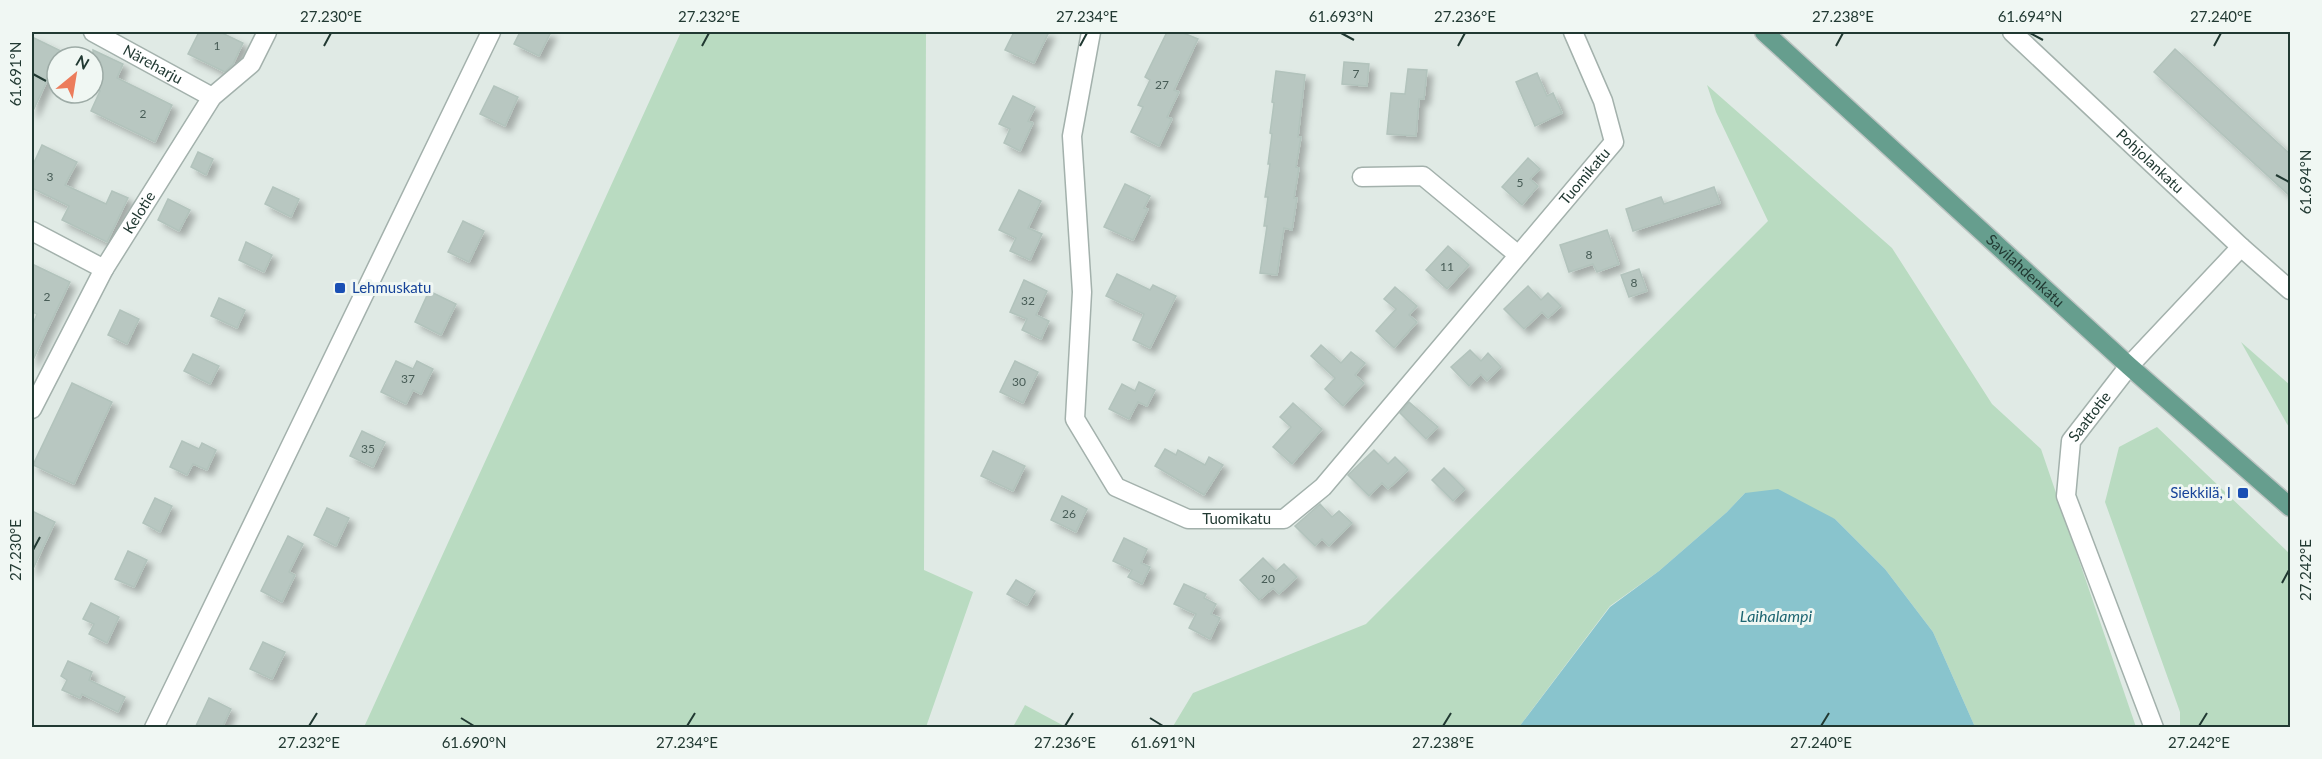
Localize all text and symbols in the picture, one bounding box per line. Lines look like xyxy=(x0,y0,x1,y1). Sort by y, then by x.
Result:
text: 27.230°E xyxy=(300,7,362,25)
text: 27.232°E xyxy=(678,7,740,25)
text: 27.234°E xyxy=(1056,7,1118,25)
text: 61.693°N xyxy=(1309,7,1373,25)
text: 27.236°E xyxy=(1434,7,1496,25)
text: 27.238°E xyxy=(1812,7,1874,25)
text: 61.694°N xyxy=(1998,7,2062,25)
text: 27.240°E xyxy=(2190,7,2252,25)
house number: 1 xyxy=(214,38,221,53)
street label: Näreharju xyxy=(120,40,186,87)
text: 61.691°N xyxy=(6,42,24,106)
north arrow xyxy=(45,45,105,105)
text: N xyxy=(73,50,93,73)
house number: 7 xyxy=(1353,66,1360,81)
house number: 27 xyxy=(1155,77,1169,92)
house number: 2 xyxy=(140,106,147,121)
street label: Pohjolankatu xyxy=(2113,125,2188,197)
street label: Tuomikatu xyxy=(1555,144,1613,208)
text: 61.694°N xyxy=(2296,150,2314,214)
house number: 3 xyxy=(47,169,54,184)
house number: 5 xyxy=(1517,175,1524,190)
street label: Kelotie xyxy=(119,188,159,237)
street label: Savilahdenkatu xyxy=(1983,230,2069,310)
house number: 8 xyxy=(1586,247,1593,262)
house number: 11 xyxy=(1440,259,1454,274)
house number: 8 xyxy=(1631,275,1638,290)
place label: Lehmuskatu xyxy=(352,278,431,296)
marker: Lehmuskatu xyxy=(333,281,347,295)
house number: 2 xyxy=(44,289,51,304)
house number: 32 xyxy=(1021,293,1035,308)
house number: 37 xyxy=(401,371,415,386)
house number: 30 xyxy=(1012,374,1026,389)
street label: Saattotie xyxy=(2064,387,2114,445)
house number: 35 xyxy=(361,441,375,456)
place label: Siekkilä, I xyxy=(2170,483,2231,501)
marker: Siekkilä, I xyxy=(2236,486,2250,500)
house number: 26 xyxy=(1062,506,1076,521)
street label: Tuomikatu xyxy=(1202,509,1271,527)
text: 27.230°E xyxy=(6,519,24,581)
text: 27.242°E xyxy=(2296,539,2314,601)
house number: 20 xyxy=(1261,571,1275,586)
water label: Laihalampi xyxy=(1740,606,1812,625)
text: 27.232°E xyxy=(278,733,340,751)
text: 61.690°N xyxy=(442,733,506,751)
text: 27.234°E xyxy=(656,733,718,751)
text: 27.236°E xyxy=(1034,733,1096,751)
text: 61.691°N xyxy=(1131,733,1195,751)
text: 27.238°E xyxy=(1412,733,1474,751)
text: 27.240°E xyxy=(1790,733,1852,751)
text: 27.242°E xyxy=(2168,733,2230,751)

